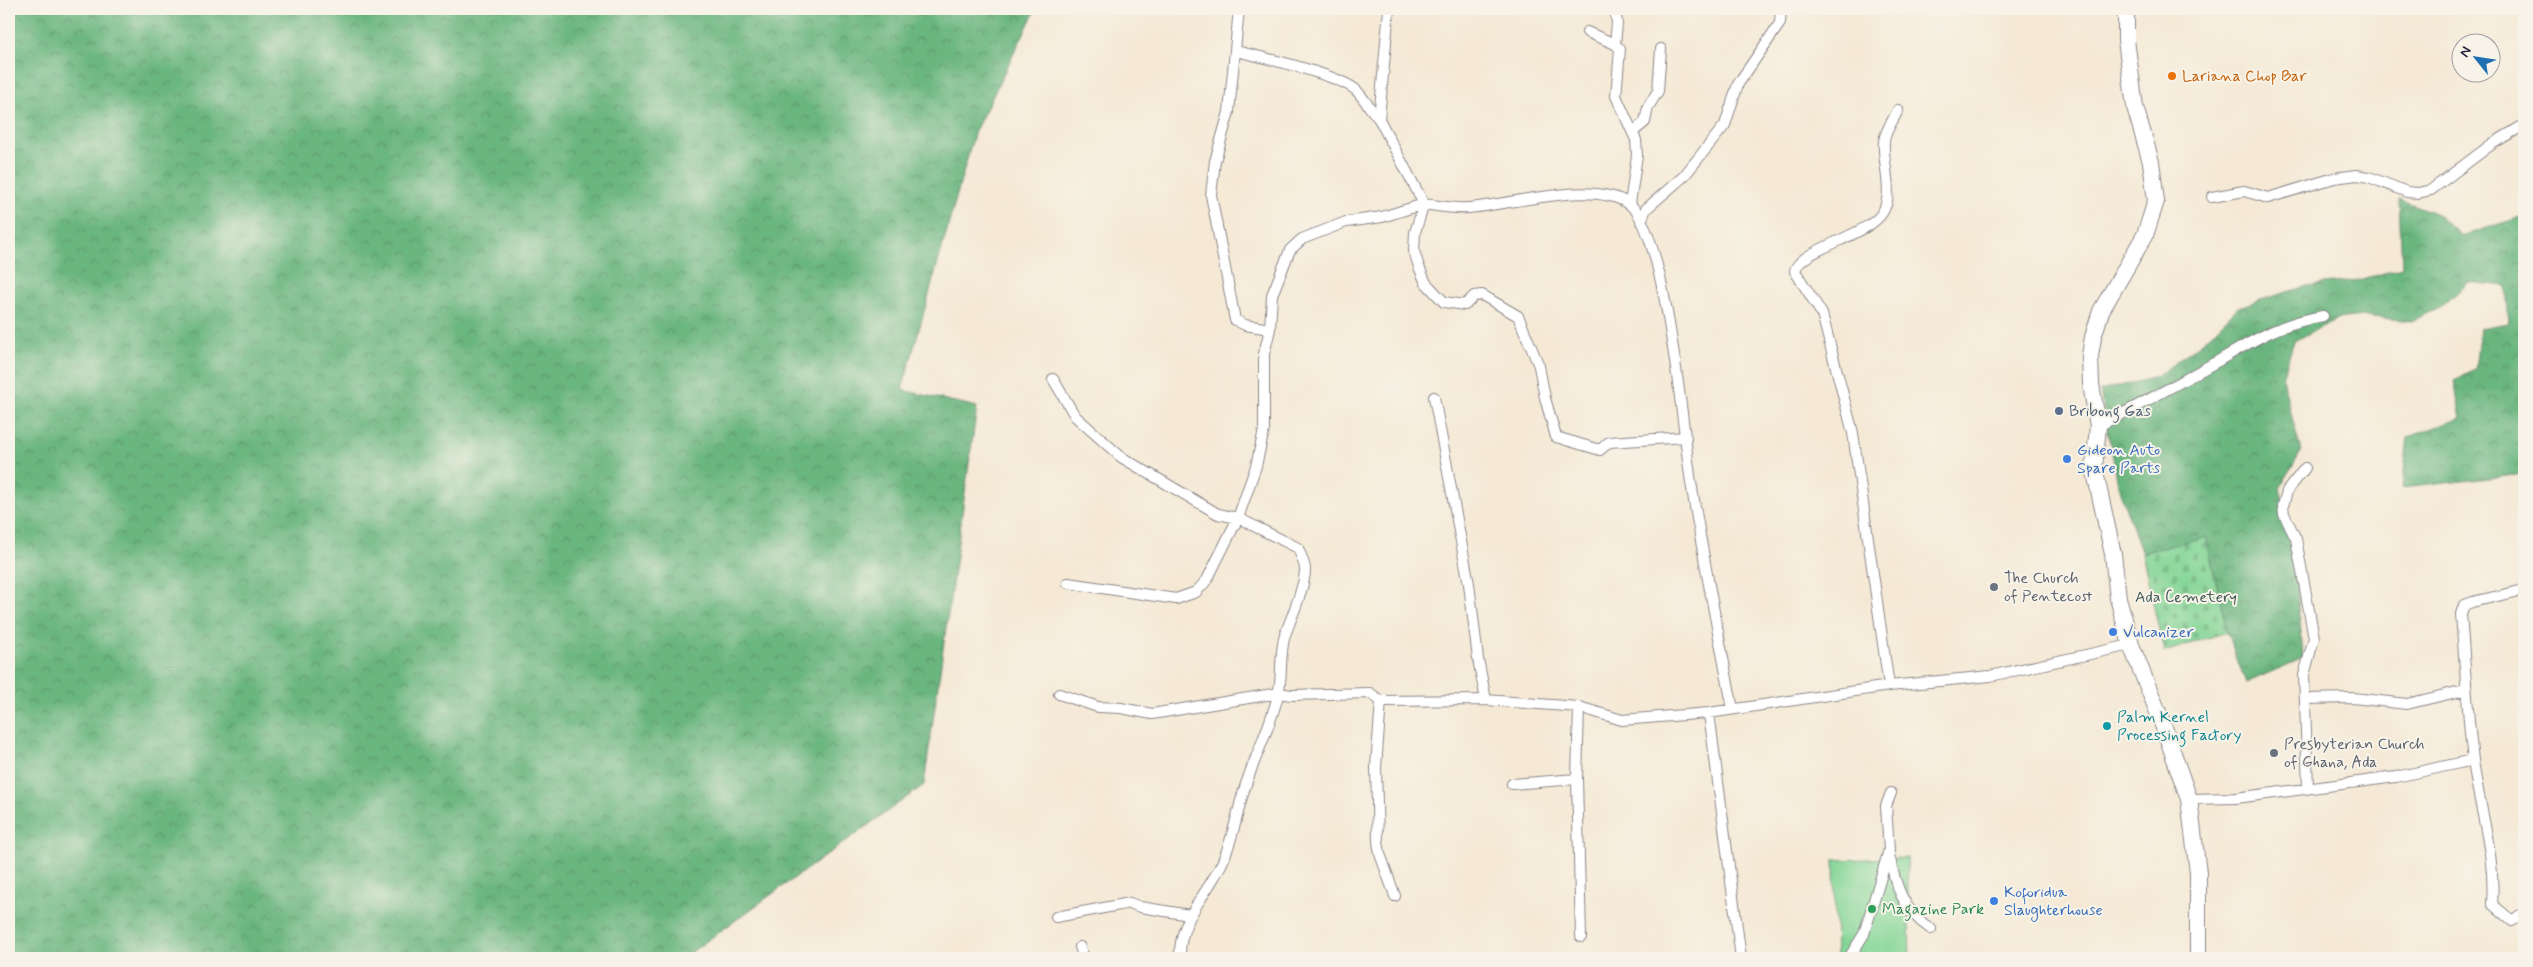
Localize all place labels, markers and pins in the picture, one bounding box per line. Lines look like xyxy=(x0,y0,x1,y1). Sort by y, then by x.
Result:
place label: Lariana Chop Bar xyxy=(2182,66,2307,87)
marker: Lariana Chop Bar xyxy=(2166,70,2178,82)
place label: Bribong Gas xyxy=(2069,401,2151,423)
marker: Bribong Gas xyxy=(2053,405,2065,417)
place label: Gideon Auto Spare Parts xyxy=(2077,440,2160,479)
marker: Gideon Auto Spare Parts xyxy=(2061,453,2073,465)
place label: The Church of Pentecost xyxy=(2004,568,2092,607)
marker: The Church of Pentecost xyxy=(1988,581,2000,593)
place label: Vulcanizer xyxy=(2123,622,2194,643)
marker: Vulcanizer xyxy=(2107,626,2119,638)
place label: Palm Kernel Processing Factory xyxy=(2117,707,2242,747)
marker: Palm Kernel Processing Factory xyxy=(2101,720,2113,732)
place label: Presbyterian Church of Ghana, Ada xyxy=(2284,734,2425,773)
marker: Presbyterian Church of Ghana, Ada xyxy=(2268,747,2280,759)
place label: Koforidua Slaughterhouse xyxy=(2004,882,2103,922)
marker: Koforidua Slaughterhouse xyxy=(1988,895,2000,907)
place label: Magazine Park xyxy=(1882,899,1984,921)
marker: Magazine Park xyxy=(1866,903,1878,915)

